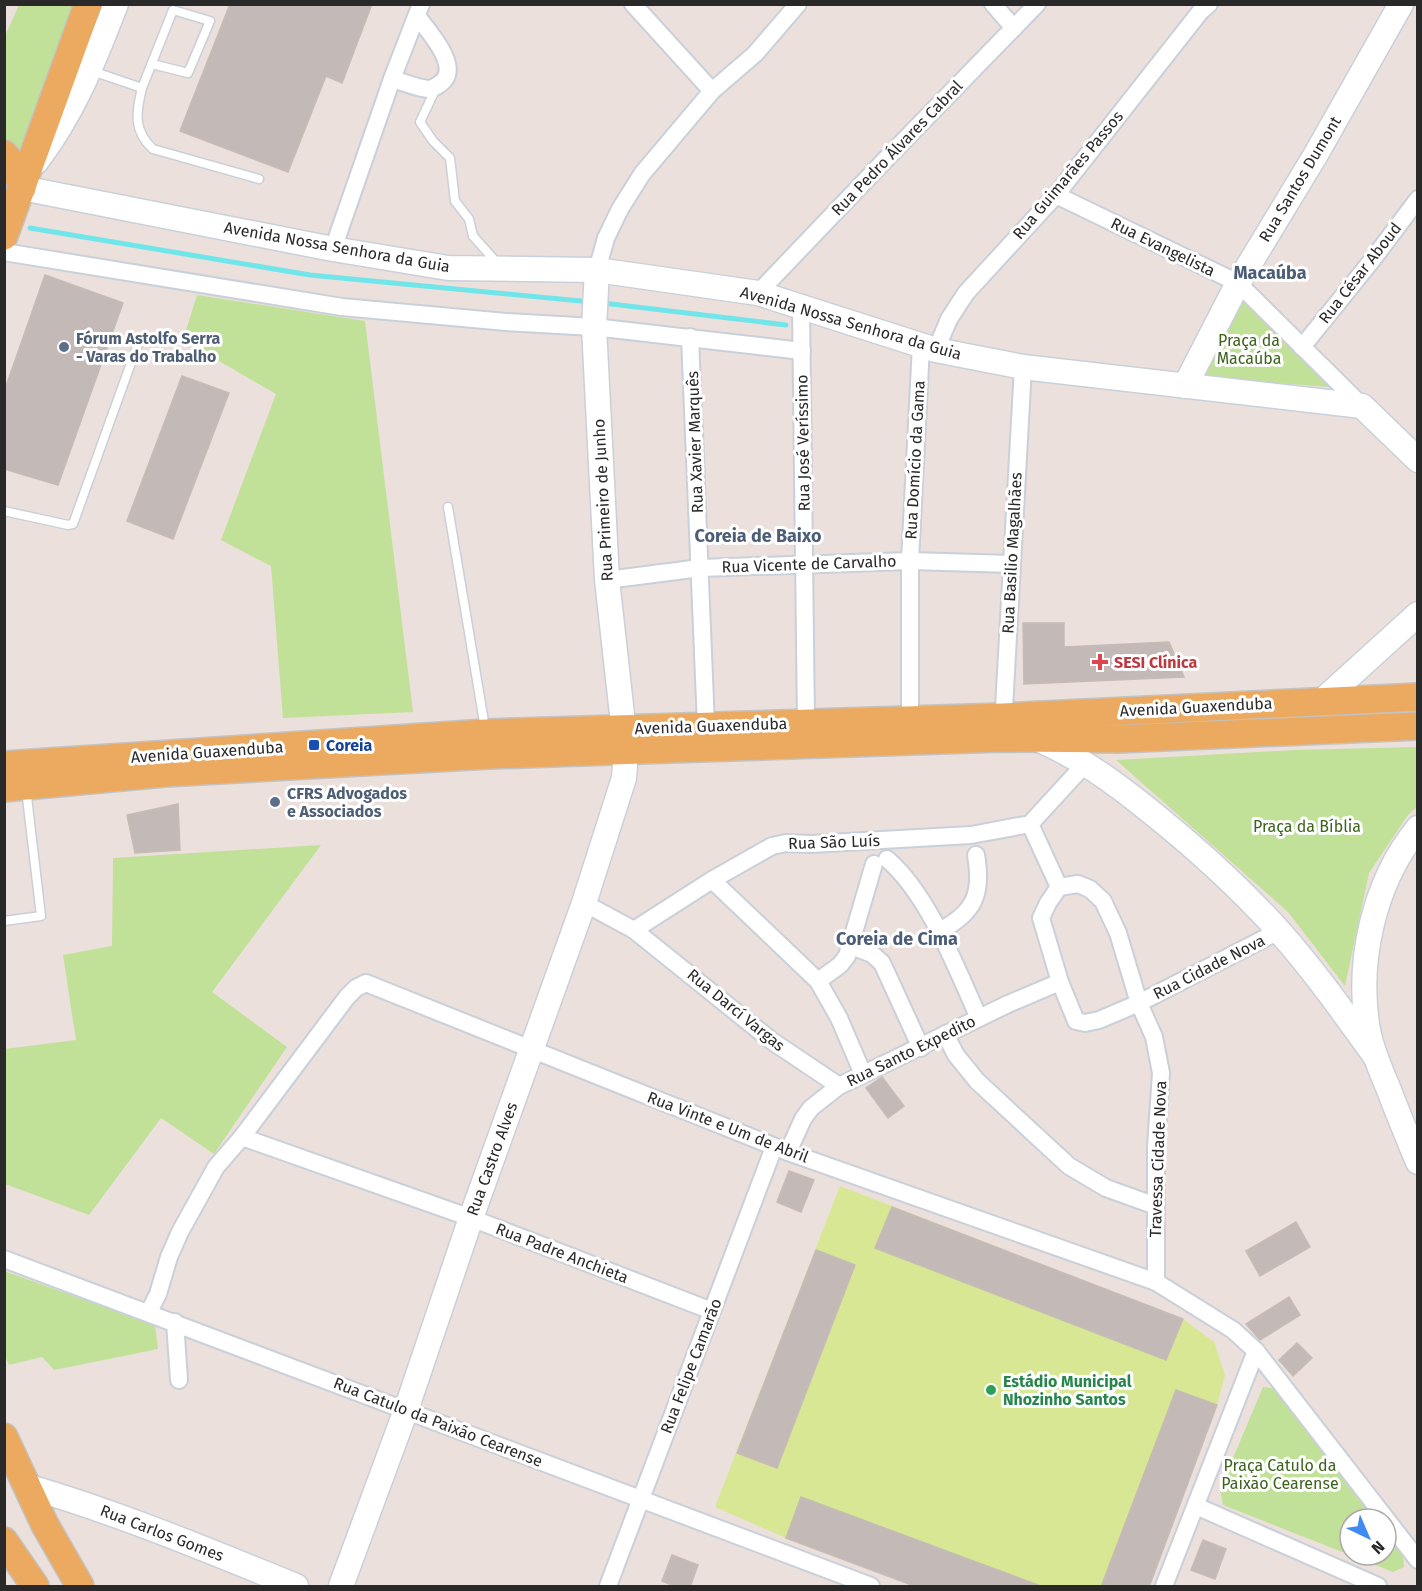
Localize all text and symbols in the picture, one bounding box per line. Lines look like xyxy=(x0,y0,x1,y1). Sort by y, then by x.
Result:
street label: Rua Pedro Álvares Cabral xyxy=(827,76,967,219)
street label: Rua Guimarães Passos xyxy=(1009,107,1127,243)
street label: Rua Santos Dumont xyxy=(1255,113,1345,245)
street label: Rua Evangelista xyxy=(1108,214,1218,280)
street label: Avenida Nossa Senhora da Guia xyxy=(223,218,451,276)
street label: Rua César Aboud xyxy=(1315,219,1405,327)
district label: Macaúba xyxy=(1233,262,1307,284)
street label: Avenida Nossa Senhora da Guia xyxy=(738,282,964,364)
place label: Fórum Astolfo Serra - Varas do Trabalho xyxy=(76,329,221,366)
park label: Praça da Macaúba xyxy=(1217,331,1281,368)
marker: Fórum Astolfo Serra - Varas do Trabalho xyxy=(57,340,71,354)
street label: Rua Xavier Marquês xyxy=(683,371,707,513)
street label: Rua José Veríssimo xyxy=(792,374,814,512)
street label: Rua Domício da Gama xyxy=(901,380,929,540)
street label: Rua Primeiro de Junho xyxy=(589,418,617,582)
street label: Rua Basilio Magalhães xyxy=(998,472,1026,634)
district label: Coreia de Baixo xyxy=(695,525,821,547)
street label: Rua Vicente de Carvalho xyxy=(721,551,897,577)
marker: SESI Clínica xyxy=(1091,653,1109,671)
place label: SESI Clínica xyxy=(1114,653,1198,672)
street label: Avenida Guaxenduba xyxy=(1119,694,1273,720)
street label: Avenida Guaxenduba xyxy=(634,714,788,738)
place label: Coreia xyxy=(326,736,373,755)
street label: Avenida Guaxenduba xyxy=(130,737,284,767)
marker: Coreia xyxy=(307,738,321,752)
place label: CFRS Advogados e Associados xyxy=(287,784,407,821)
marker: CFRS Advogados e Associados xyxy=(268,795,282,809)
park label: Praça da Bíblia xyxy=(1253,817,1361,837)
street label: Rua São Luís xyxy=(788,831,880,853)
district label: Coreia de Cima xyxy=(836,928,958,950)
street label: Rua Cidade Nova xyxy=(1150,931,1268,1003)
street label: Rua Darcí Vargas xyxy=(683,965,789,1055)
street label: Rua Santo Expedito xyxy=(843,1011,979,1091)
street label: Travessa Cidade Nova xyxy=(1146,1080,1170,1238)
street label: Rua Vinte e Um de Abril xyxy=(645,1087,812,1167)
street label: Rua Castro Alves xyxy=(463,1100,521,1218)
street label: Rua Padre Anchieta xyxy=(493,1219,631,1287)
street label: Rua Felipe Camarão xyxy=(656,1296,726,1436)
place label: Estádio Municipal Nhozinho Santos xyxy=(1003,1372,1132,1409)
street label: Rua Catulo da Paixão Cearense xyxy=(331,1373,545,1471)
marker: Estádio Municipal Nhozinho Santos xyxy=(984,1383,998,1397)
park label: Praça Catulo da Paixão Cearense xyxy=(1221,1456,1339,1493)
street label: Rua Carlos Gomes xyxy=(98,1501,226,1565)
north arrow xyxy=(1338,1507,1398,1567)
text: N xyxy=(1368,1537,1388,1558)

